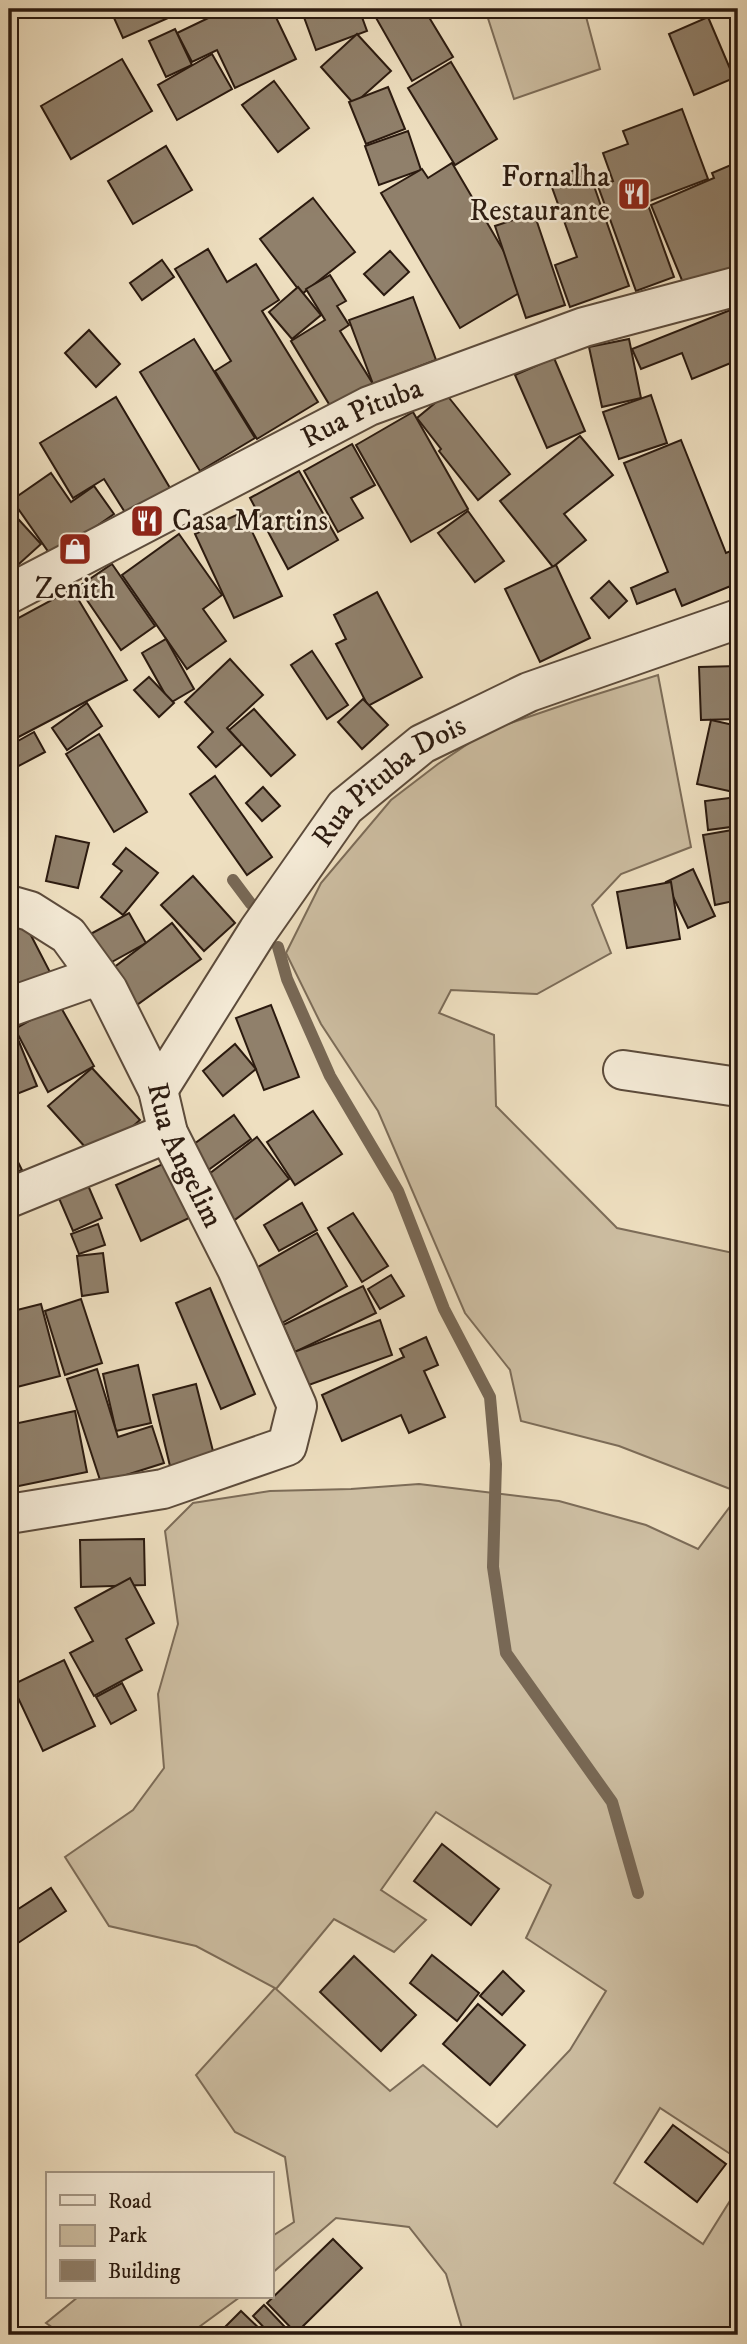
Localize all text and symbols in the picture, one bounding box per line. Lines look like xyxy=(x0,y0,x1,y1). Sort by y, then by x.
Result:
place label: Fornalha Restaurante xyxy=(469,159,610,230)
restaurant icon: Fornalha Restaurante xyxy=(615,175,653,213)
street label: Rua Pituba xyxy=(295,369,428,457)
restaurant icon: Casa Martins xyxy=(128,502,166,540)
place label: Casa Martins xyxy=(172,503,328,540)
shop icon: Zenith xyxy=(56,530,94,568)
place label: Zenith xyxy=(35,571,115,608)
street label: Rua Pituba Dois xyxy=(304,707,472,854)
street label: Rua Angelim xyxy=(138,1079,231,1234)
legend xyxy=(46,2172,273,2298)
text: Road xyxy=(108,2189,152,2215)
text: Park xyxy=(108,2223,148,2249)
text: Building xyxy=(108,2259,181,2285)

